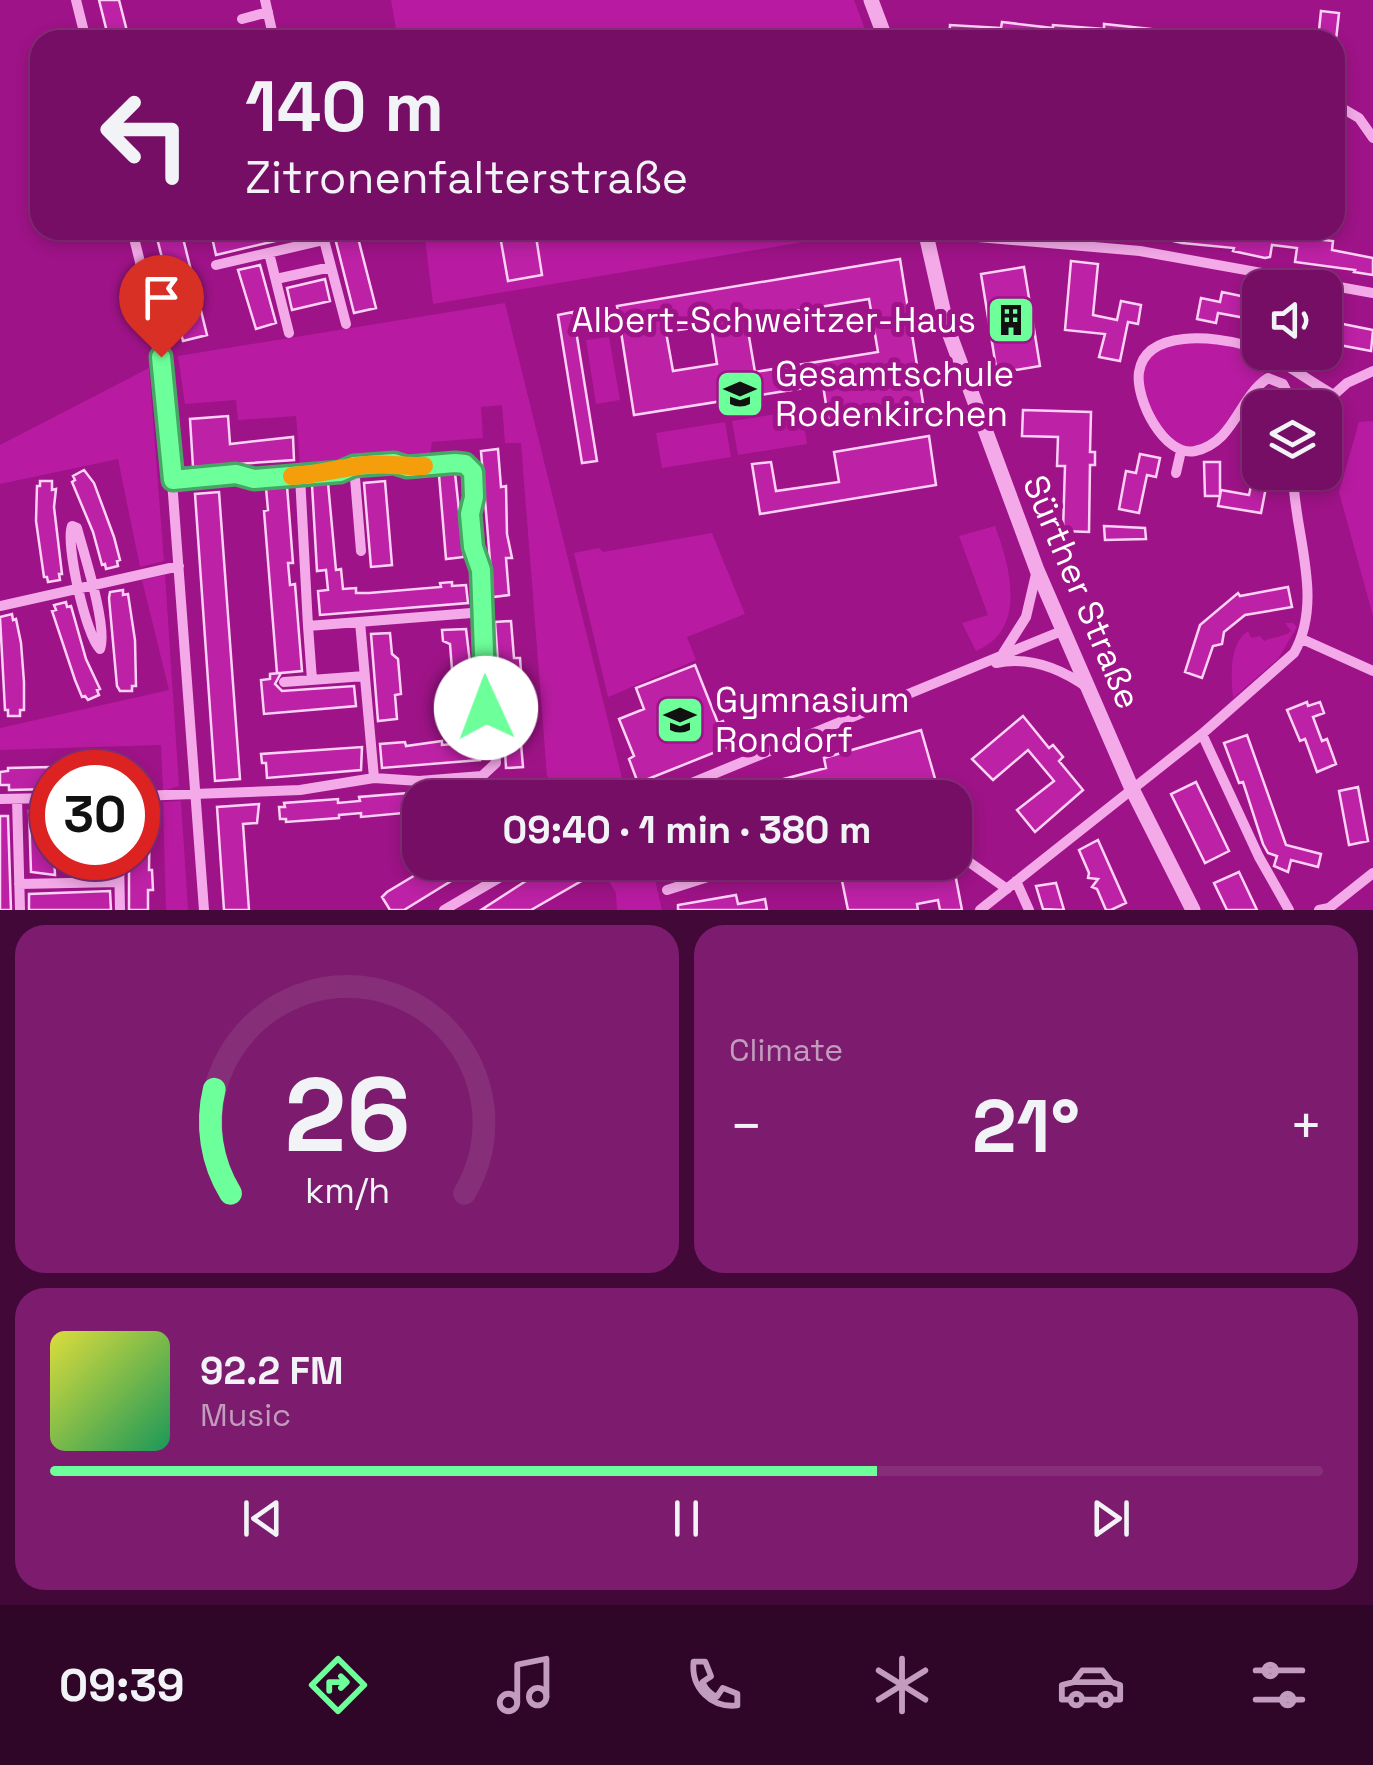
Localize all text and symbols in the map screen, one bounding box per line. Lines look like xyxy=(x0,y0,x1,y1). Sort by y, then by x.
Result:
text: 140 m xyxy=(245,62,444,151)
icon: left xyxy=(80,70,210,200)
text: Zitronenfalterstraße xyxy=(245,149,688,206)
pin xyxy=(119,255,204,358)
icon: arrive xyxy=(134,270,189,325)
map controls xyxy=(1242,270,1342,490)
button: sound xyxy=(1242,270,1342,370)
building icon: Albert-Schweitzer-Haus xyxy=(985,294,1037,346)
place label: Albert-Schweitzer-Haus xyxy=(572,298,976,342)
place label: Gesamtschule Rodenkirchen xyxy=(775,352,1014,436)
school or university icon: Gesamtschule Rodenkirchen xyxy=(714,368,766,420)
button: layers xyxy=(1242,390,1342,490)
street label: Sürther Straße xyxy=(1013,469,1151,715)
position arrow xyxy=(434,656,538,760)
place label: Gymnasium Rondorf xyxy=(715,678,910,762)
school or university icon: Gymnasium Rondorf xyxy=(654,694,706,746)
speed limit sign: 30 xyxy=(30,750,160,880)
text: 09:40 · 1 min · 380 m xyxy=(503,806,871,854)
text: Climate xyxy=(729,1030,843,1070)
text: 26 xyxy=(284,1049,410,1181)
text: 21° xyxy=(972,1078,1080,1174)
text: − xyxy=(729,1091,763,1161)
text: + xyxy=(1289,1091,1323,1161)
text: km/h xyxy=(304,1168,390,1213)
text: 92.2 FM xyxy=(200,1347,343,1395)
text: Music xyxy=(200,1395,291,1435)
icon: previous xyxy=(235,1491,290,1546)
icon: pause xyxy=(659,1491,714,1546)
icon: next xyxy=(1083,1491,1138,1546)
icon: directions xyxy=(303,1650,373,1720)
icon: music xyxy=(491,1650,561,1720)
icon: phone xyxy=(679,1650,749,1720)
icon: climate xyxy=(867,1650,937,1720)
icon: car xyxy=(1056,1650,1126,1720)
icon: filters xyxy=(1244,1650,1314,1720)
text: 09:39 xyxy=(59,1657,185,1714)

